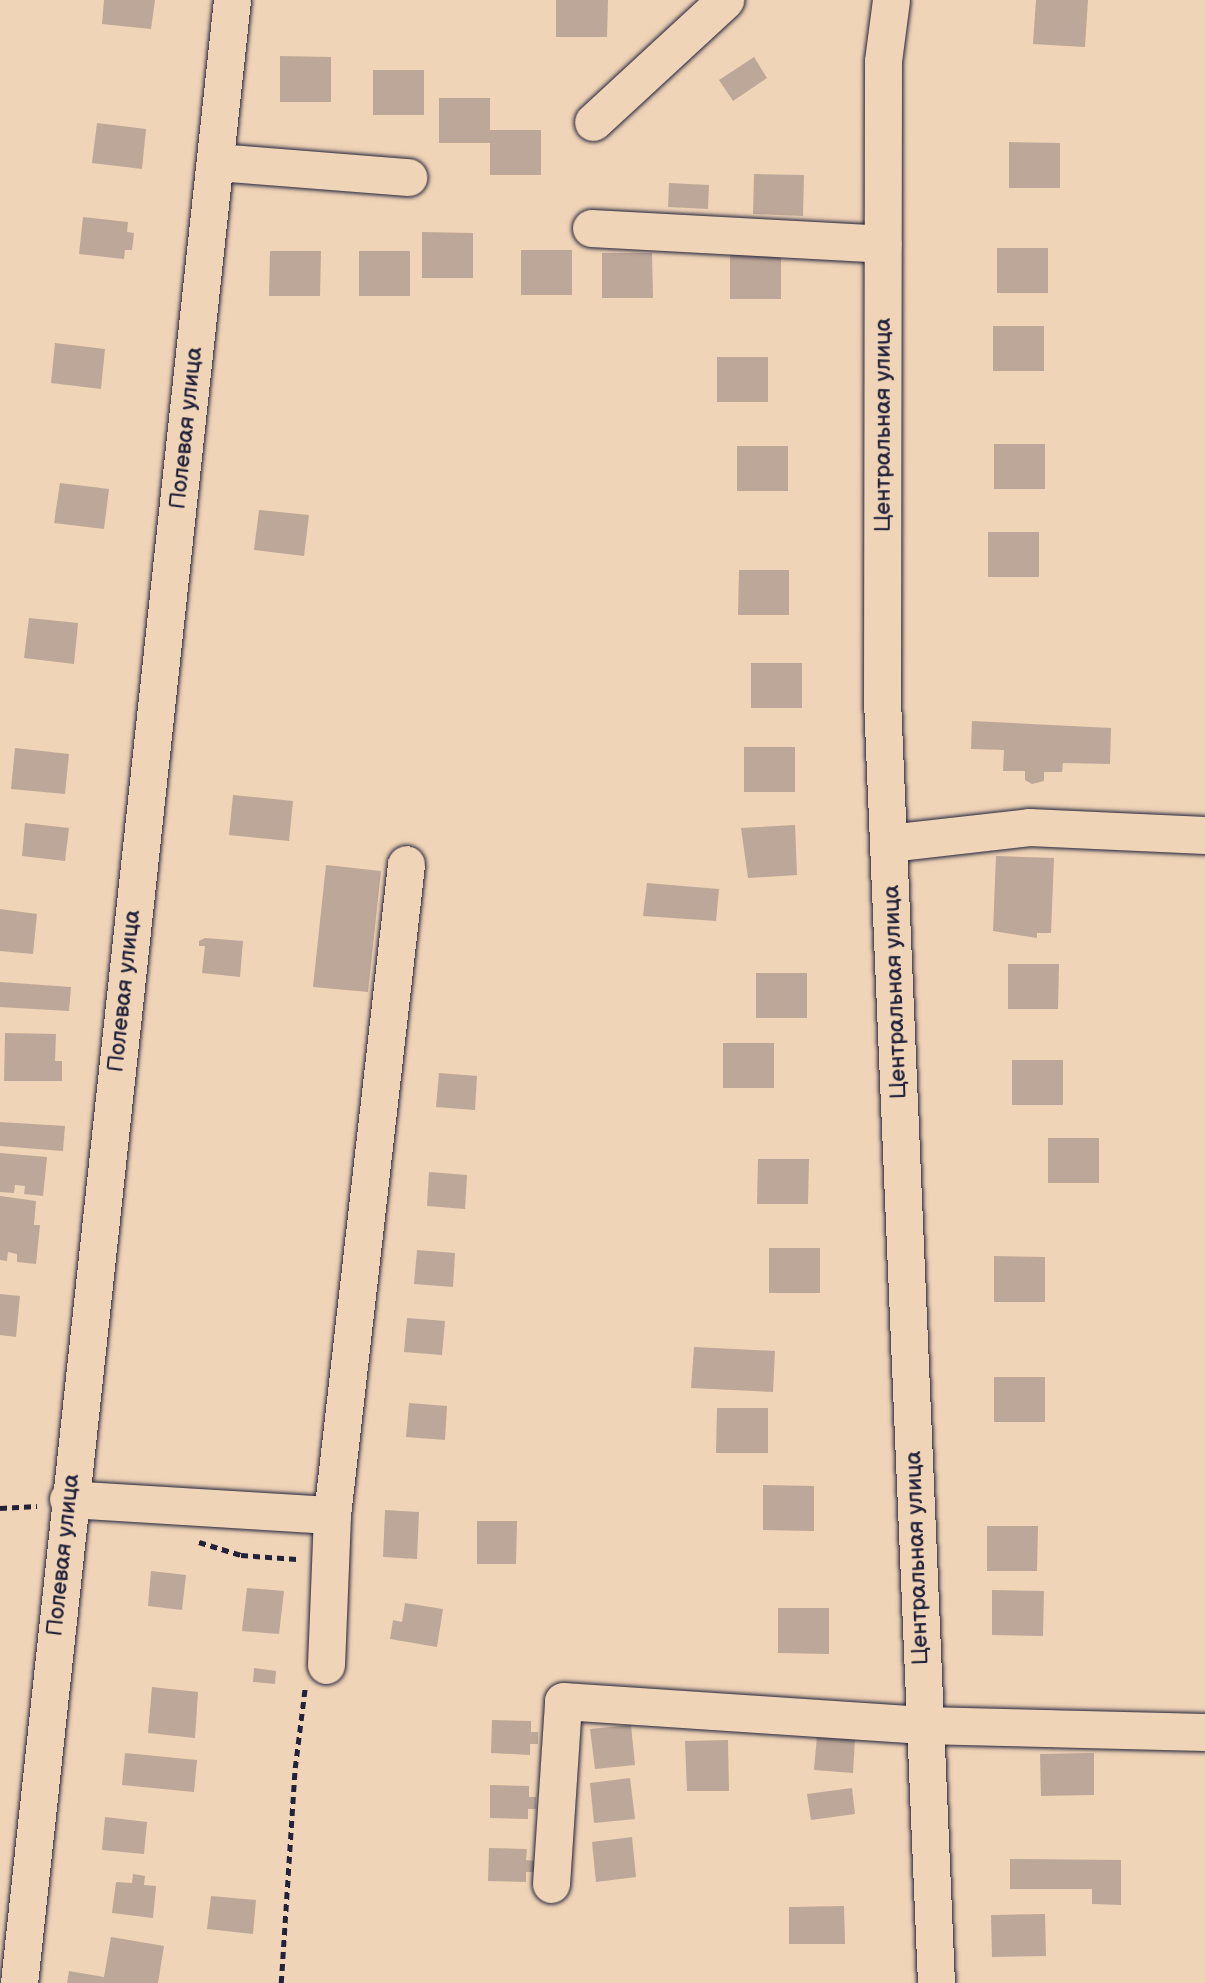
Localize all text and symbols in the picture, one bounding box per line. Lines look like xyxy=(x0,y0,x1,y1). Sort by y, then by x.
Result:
street label: Центральная улица xyxy=(869,318,897,532)
street label: Полевая улица xyxy=(164,345,208,511)
street label: Центральная улица xyxy=(877,884,913,1100)
street label: Полевая улица xyxy=(102,908,146,1074)
street label: Центральная улица xyxy=(899,1450,935,1666)
street label: Полевая улица xyxy=(41,1472,85,1638)

